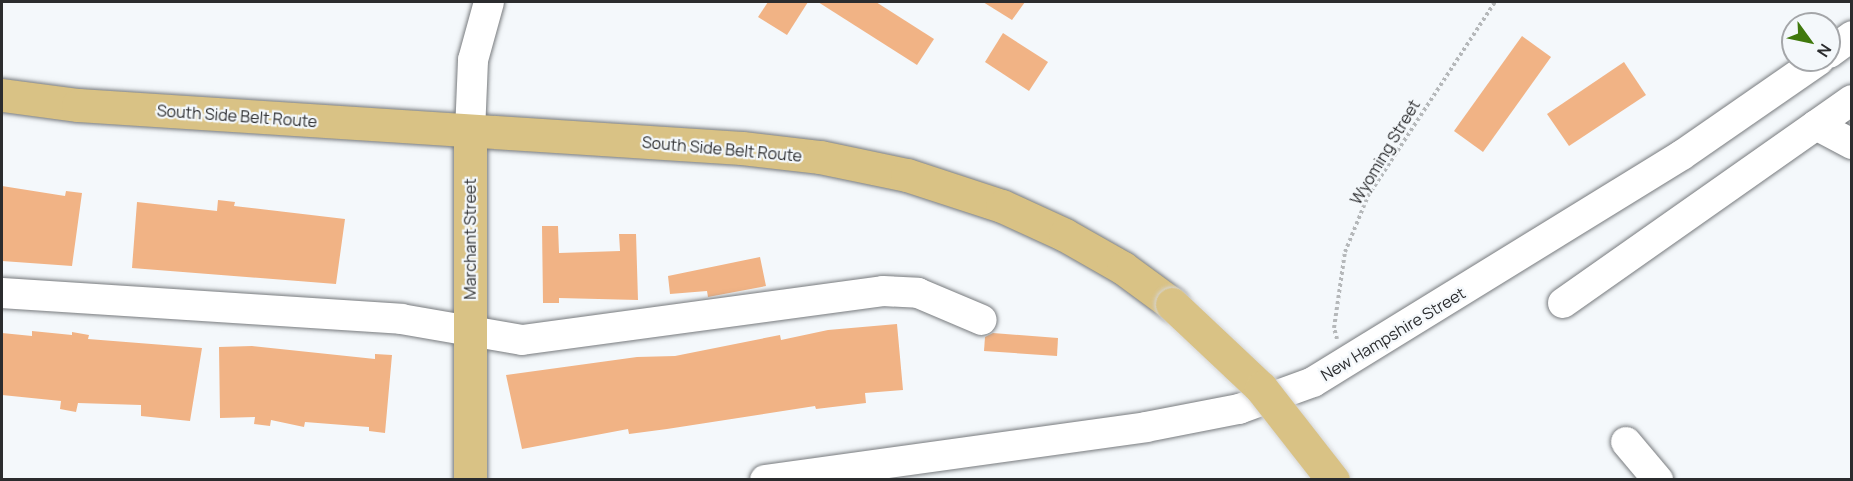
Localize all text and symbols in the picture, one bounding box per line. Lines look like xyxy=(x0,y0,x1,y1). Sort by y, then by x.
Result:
north arrow xyxy=(1781,12,1841,72)
text: N xyxy=(1812,40,1837,62)
street label: Wyoming Street xyxy=(1346,96,1424,208)
street label: South Side Belt Route xyxy=(156,101,318,131)
street label: South Side Belt Route xyxy=(641,132,803,166)
street label: Marchant Street xyxy=(460,178,480,300)
street label: New Hampshire Street xyxy=(1317,283,1469,385)

